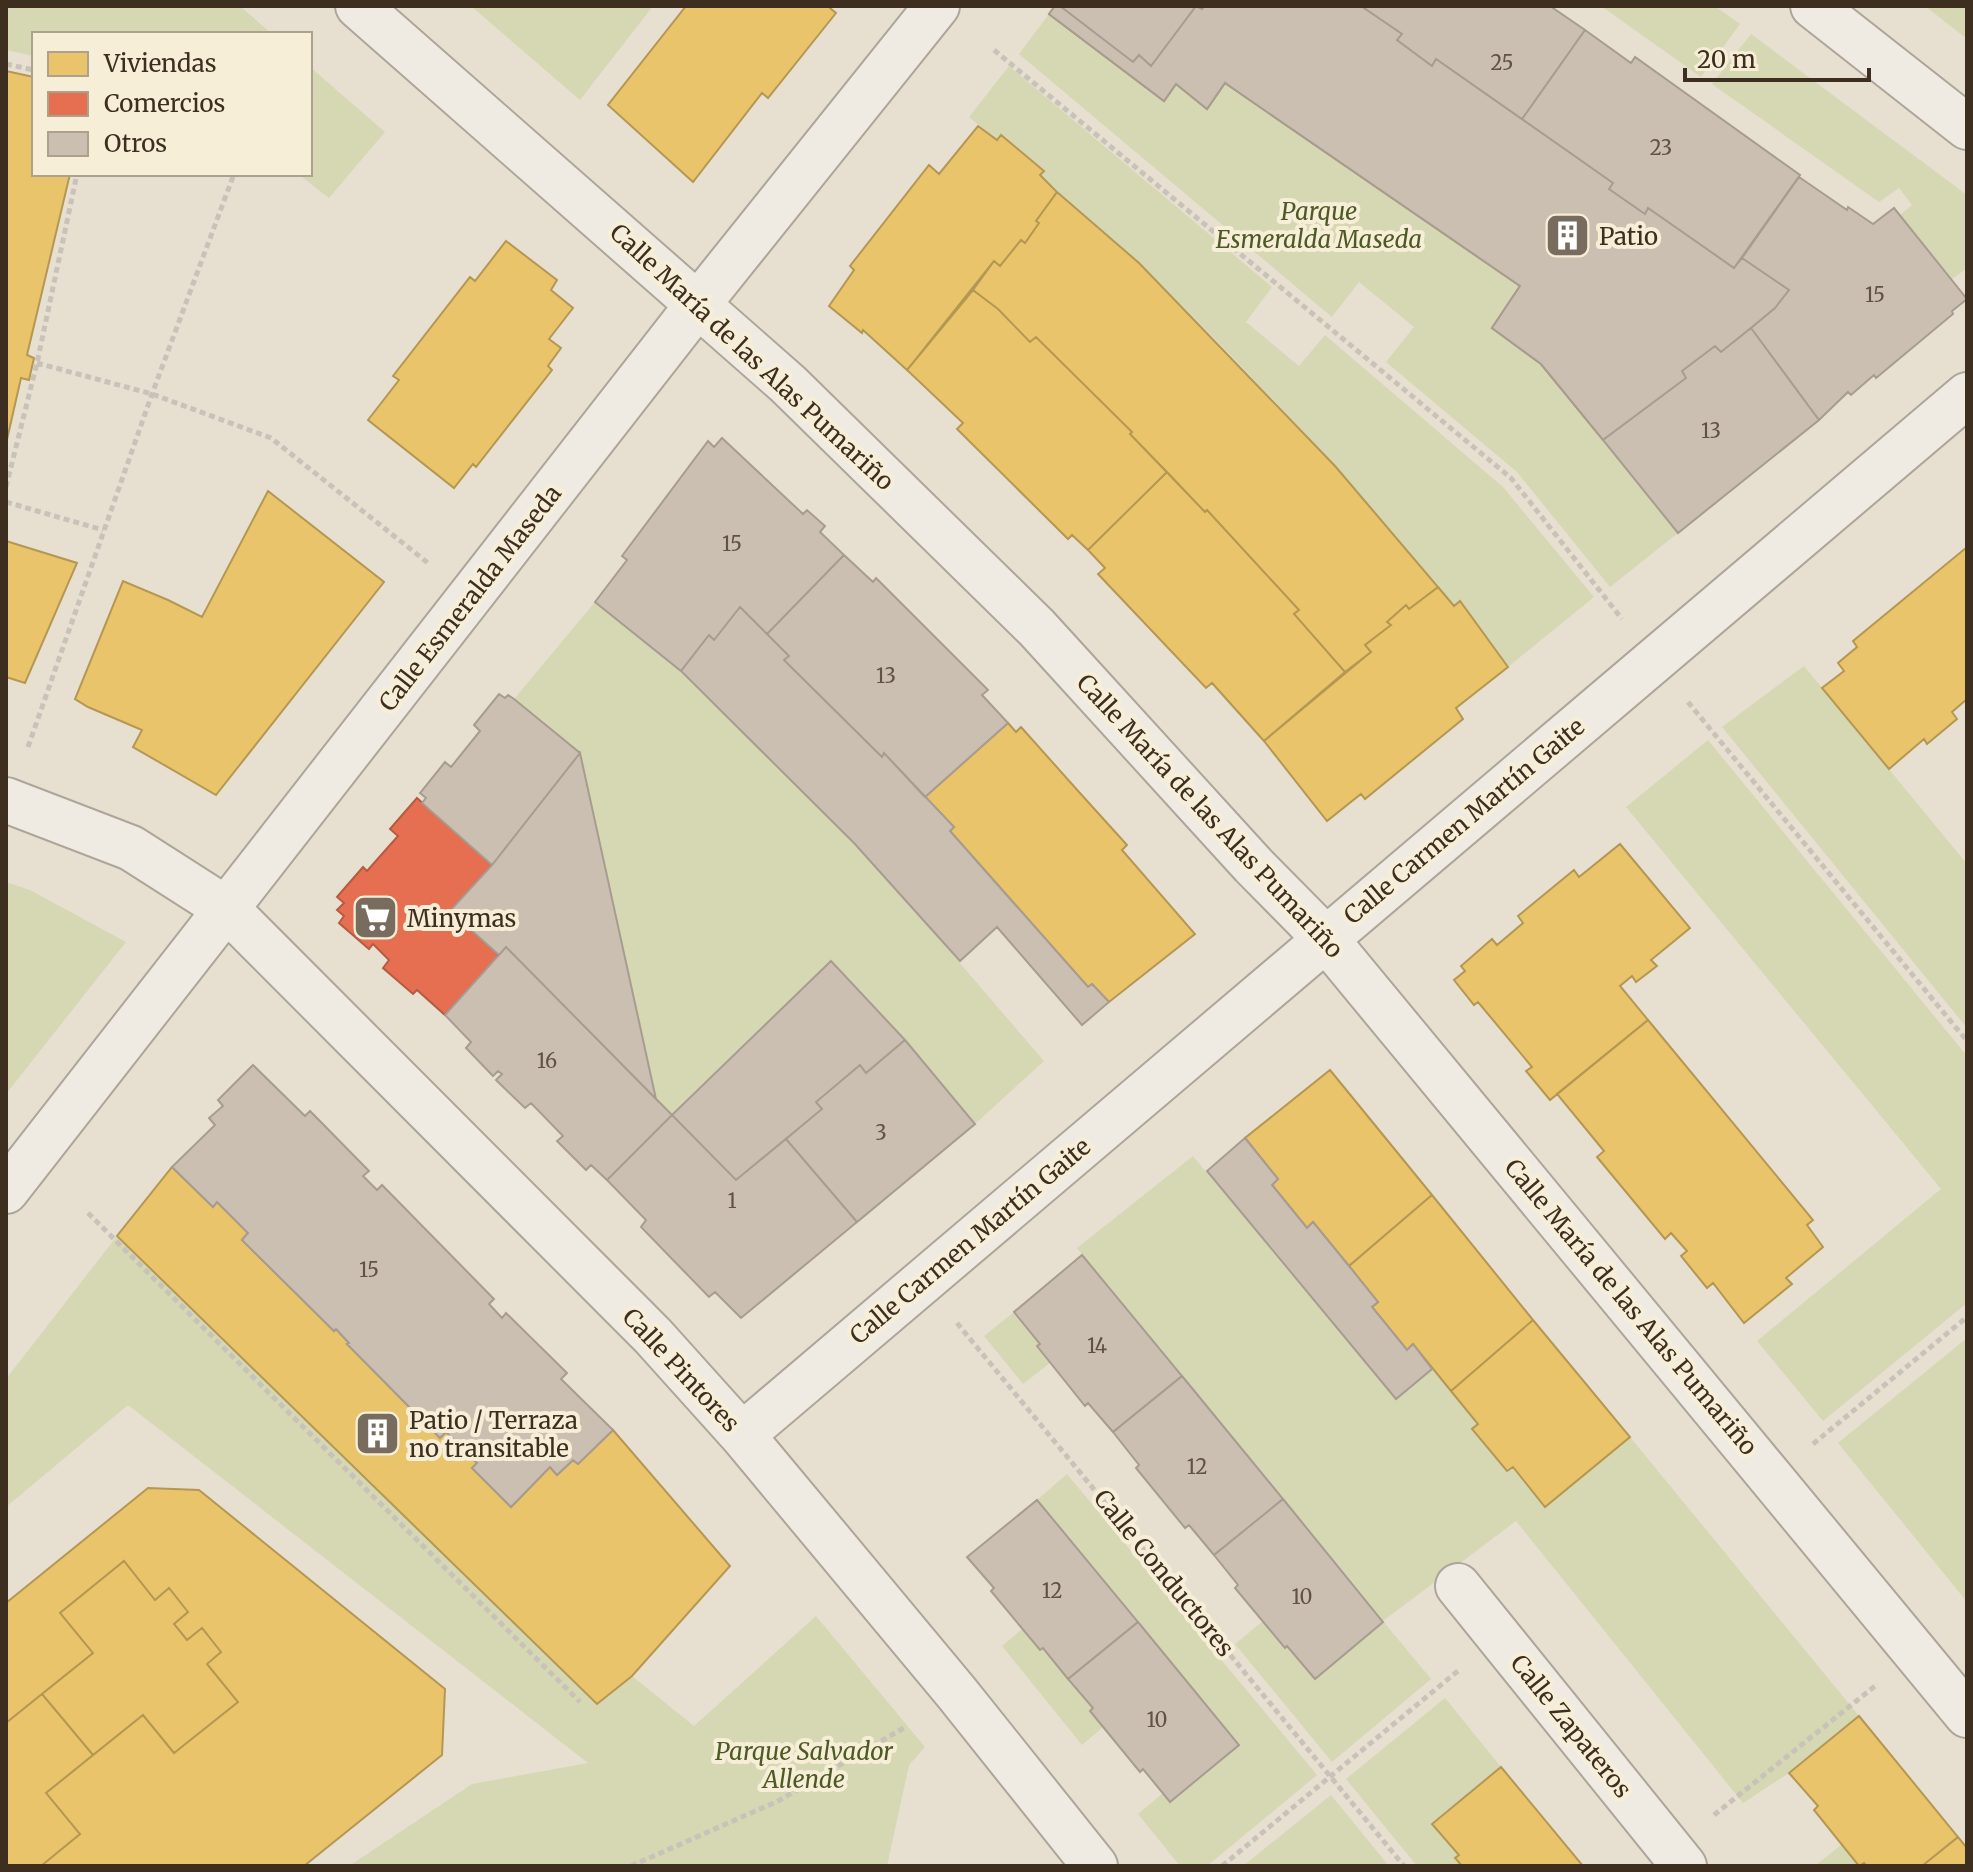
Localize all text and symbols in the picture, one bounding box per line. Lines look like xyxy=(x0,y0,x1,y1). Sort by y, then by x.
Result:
legend xyxy=(32,32,312,176)
scale bar xyxy=(1685,32,1869,82)
text: 20 m xyxy=(1697,44,1756,75)
text: Viviendas xyxy=(103,48,216,79)
house number: 25 xyxy=(1491,50,1513,75)
text: Comercios xyxy=(104,88,225,119)
text: Otros xyxy=(104,128,167,159)
house number: 23 xyxy=(1650,135,1672,160)
park label: Parque Esmeralda Maseda xyxy=(1216,196,1422,255)
building icon: Patio xyxy=(1544,212,1592,260)
street label: Calle María de las Alas Pumariño xyxy=(603,217,901,497)
place label: Patio xyxy=(1599,221,1658,252)
house number: 15 xyxy=(1865,282,1885,307)
house number: 13 xyxy=(1701,418,1721,443)
street label: Calle Esmeralda Maseda xyxy=(372,479,568,717)
house number: 15 xyxy=(722,531,742,556)
house number: 13 xyxy=(876,663,896,688)
street label: Calle María de las Alas Pumariño xyxy=(1070,667,1350,965)
street label: Calle Carmen Martín Gaite xyxy=(1337,711,1591,931)
supermarket icon: Minymas xyxy=(352,894,400,942)
place label: Minymas xyxy=(407,903,516,934)
house number: 16 xyxy=(537,1048,557,1073)
house number: 3 xyxy=(875,1120,887,1145)
street label: Calle Carmen Martín Gaite xyxy=(843,1131,1097,1351)
street label: Calle María de las Alas Pumariño xyxy=(1498,1153,1764,1461)
house number: 1 xyxy=(727,1188,737,1213)
house number: 15 xyxy=(359,1257,379,1282)
street label: Calle Pintores xyxy=(616,1302,746,1438)
house number: 14 xyxy=(1087,1333,1107,1358)
place label: Patio / Terraza no transitable xyxy=(409,1405,578,1464)
building icon: Patio / Terraza no transitable xyxy=(354,1410,402,1458)
house number: 12 xyxy=(1187,1454,1207,1479)
street label: Calle Conductores xyxy=(1087,1483,1241,1663)
house number: 12 xyxy=(1042,1578,1062,1603)
house number: 10 xyxy=(1291,1584,1313,1609)
street label: Calle Zapateros xyxy=(1504,1648,1638,1804)
house number: 10 xyxy=(1146,1707,1168,1732)
park label: Parque Salvador Allende xyxy=(715,1736,894,1795)

